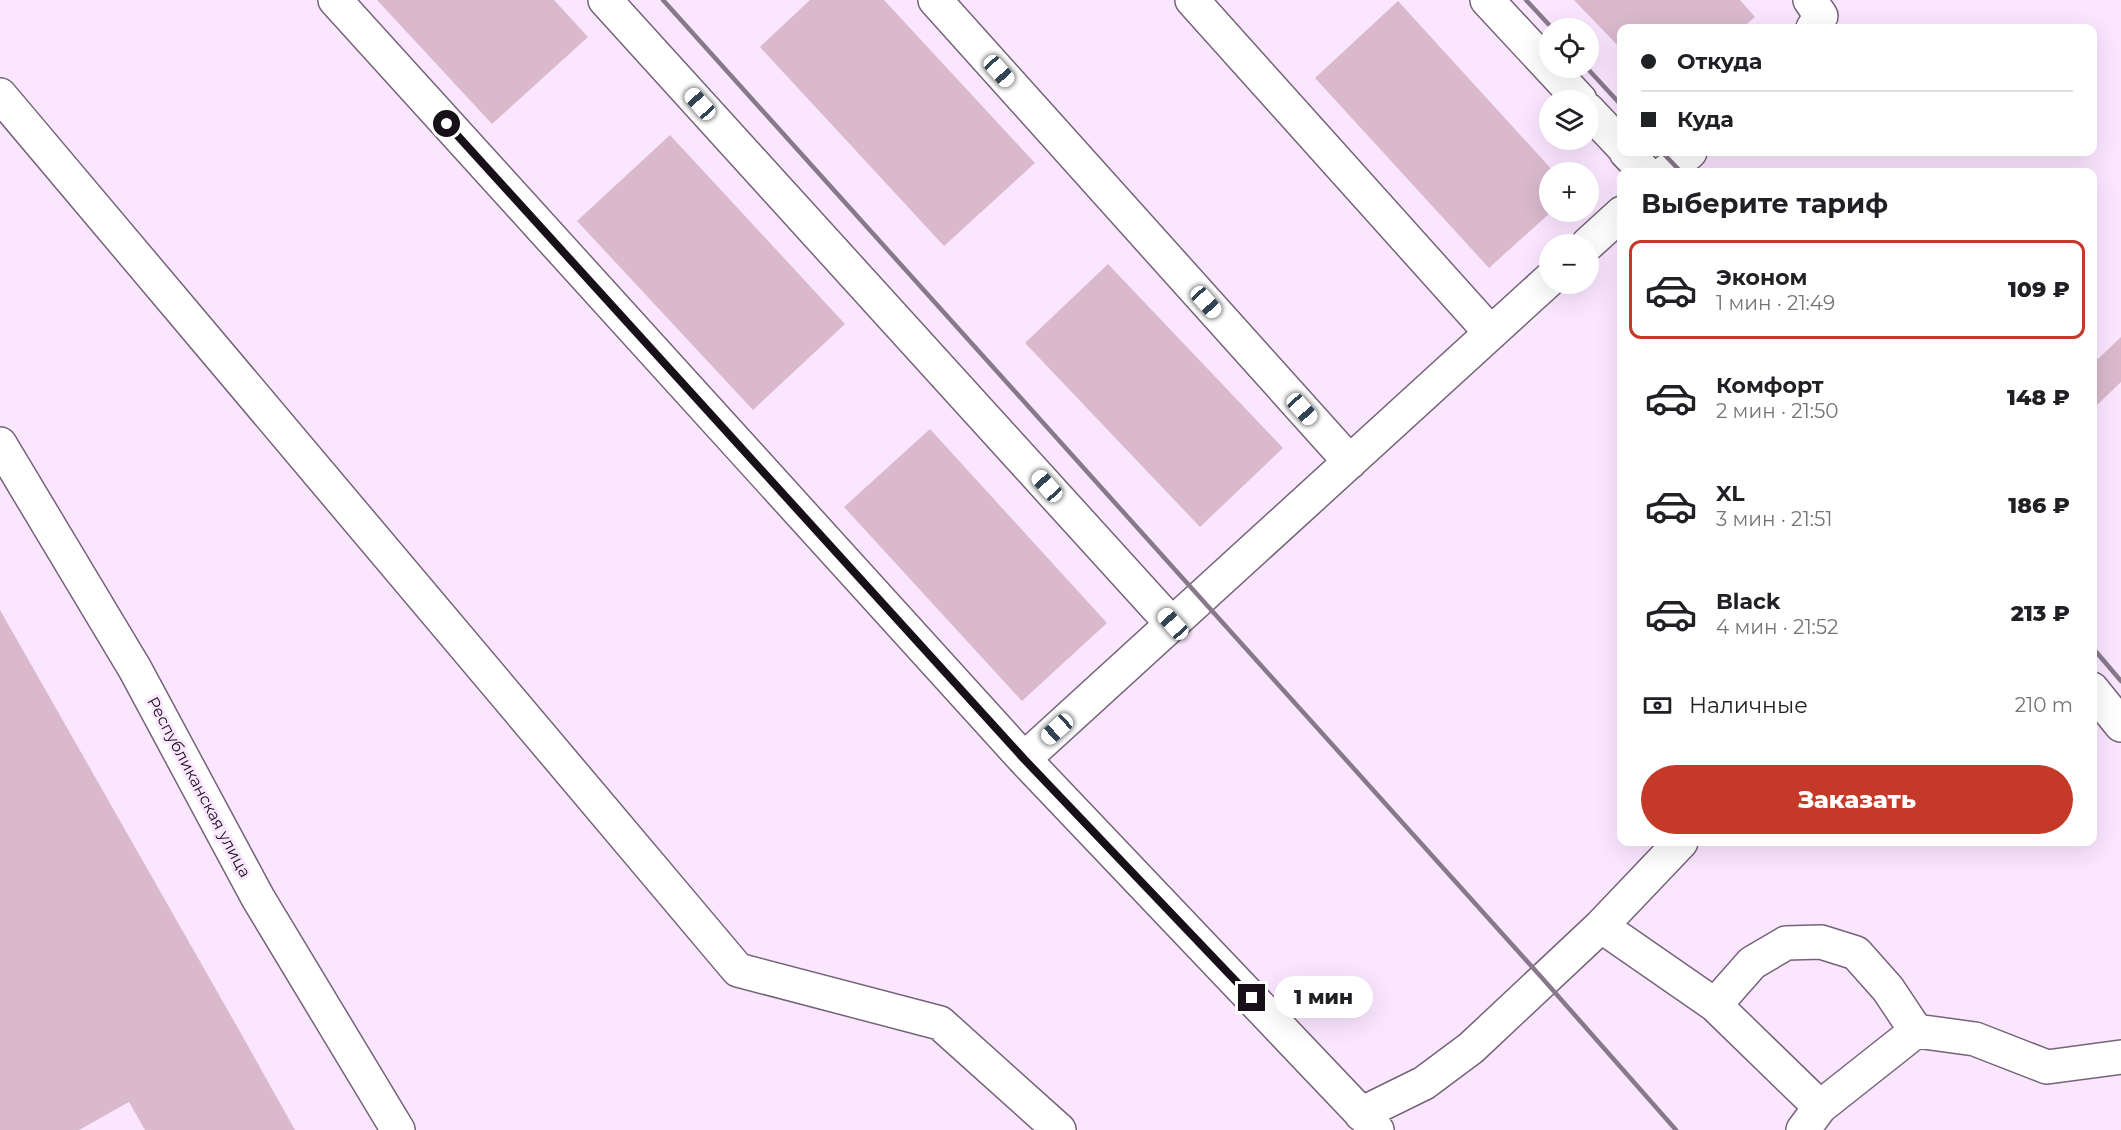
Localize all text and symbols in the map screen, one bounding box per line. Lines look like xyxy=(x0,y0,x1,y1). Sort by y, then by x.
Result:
map controls xyxy=(1539,18,1599,294)
button: locate xyxy=(1539,18,1599,78)
text: Откуда xyxy=(1677,48,1762,75)
car xyxy=(980,52,1018,90)
car xyxy=(681,85,719,123)
button: layers xyxy=(1539,90,1599,150)
text: Куда xyxy=(1677,106,1734,133)
route start xyxy=(433,110,460,137)
button: + xyxy=(1539,162,1599,222)
text: Выберите тариф xyxy=(1641,187,1888,220)
button: − xyxy=(1539,234,1599,294)
icon: car xyxy=(1644,263,1698,317)
text: Эконом xyxy=(1716,264,1807,291)
text: 109 ₽ xyxy=(2008,276,2070,303)
car xyxy=(1187,283,1225,321)
text: 1 мин · 21:49 xyxy=(1716,291,1835,315)
icon: car xyxy=(1644,371,1698,425)
text: Комфорт xyxy=(1716,372,1824,399)
text: 148 ₽ xyxy=(2007,384,2070,411)
car xyxy=(1283,390,1321,428)
text: 2 мин · 21:50 xyxy=(1716,399,1839,423)
car xyxy=(1028,467,1066,505)
icon: car xyxy=(1644,479,1698,533)
text: XL xyxy=(1716,480,1745,507)
text: 186 ₽ xyxy=(2008,492,2070,519)
text: 3 мин · 21:51 xyxy=(1716,507,1832,531)
icon: car xyxy=(1644,587,1698,641)
text: Black xyxy=(1716,588,1780,615)
text: 213 ₽ xyxy=(2011,600,2070,627)
car xyxy=(1154,605,1192,643)
text: 4 мин · 21:52 xyxy=(1716,615,1838,639)
icon: cash xyxy=(1641,689,1674,722)
text: Наличные xyxy=(1689,692,1808,719)
street label: Республиканская улица xyxy=(143,693,255,881)
text: 210 m xyxy=(2015,693,2073,717)
car xyxy=(1038,710,1076,748)
button: Заказать xyxy=(1641,765,2073,834)
callout: 1 мин xyxy=(1273,977,1372,1019)
route end xyxy=(1238,984,1265,1011)
text: 1 мин xyxy=(1294,985,1353,1009)

